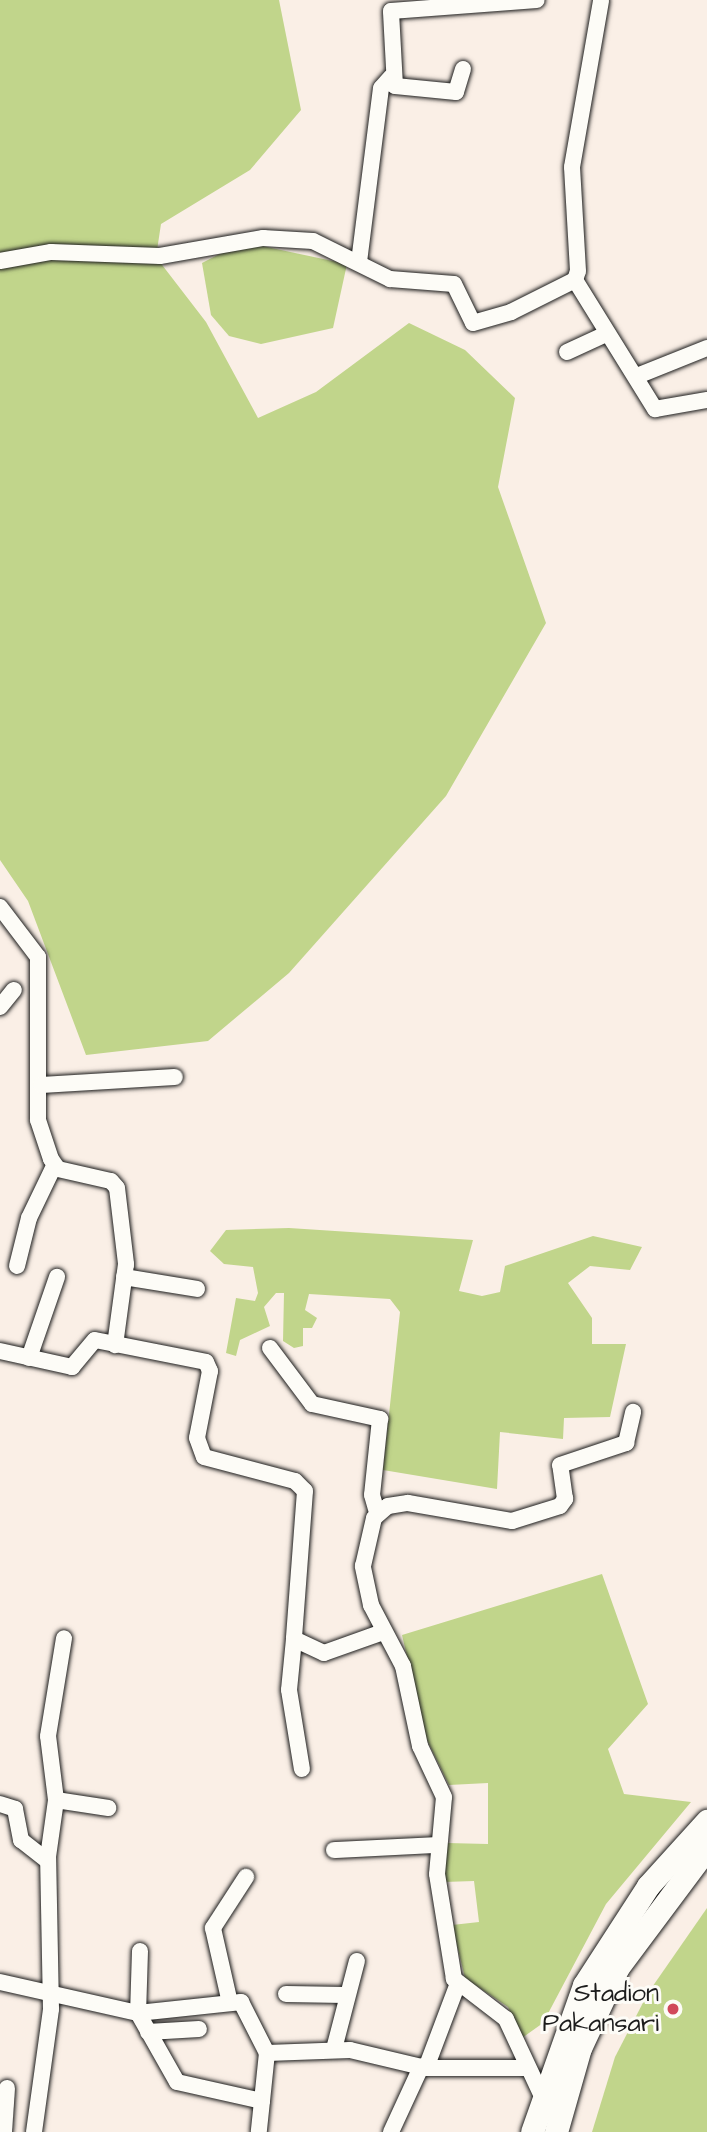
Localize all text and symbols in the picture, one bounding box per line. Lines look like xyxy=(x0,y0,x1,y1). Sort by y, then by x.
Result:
place label: Stadion Pakansari xyxy=(542,1978,659,2039)
marker: Stadion Pakansari xyxy=(665,2001,681,2017)

